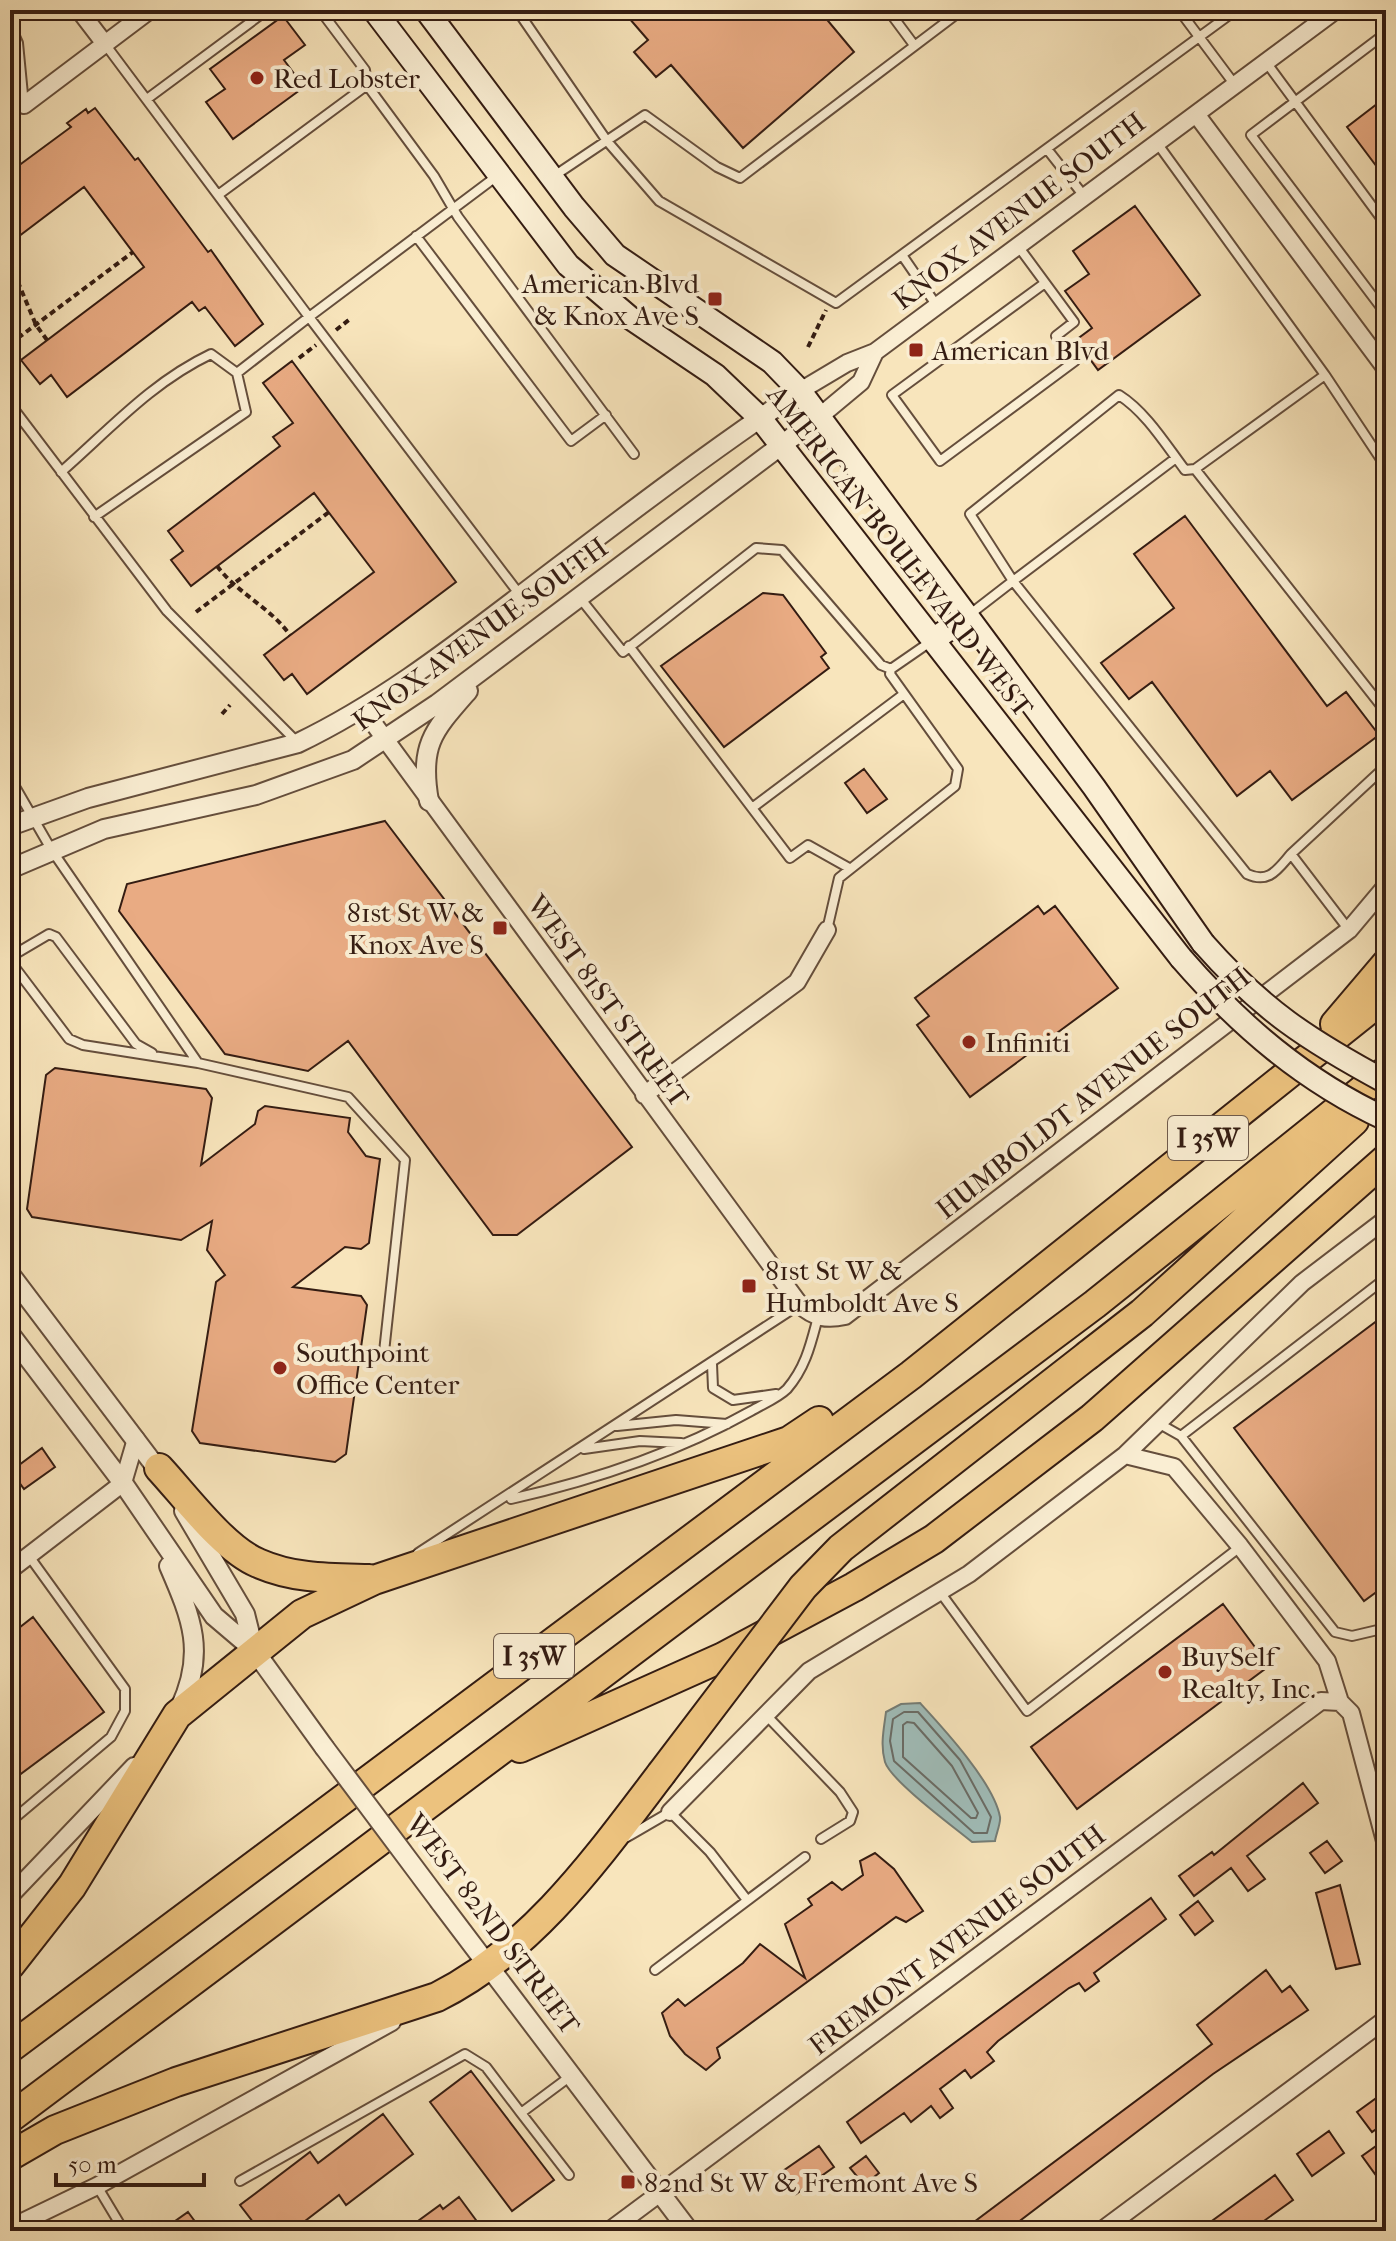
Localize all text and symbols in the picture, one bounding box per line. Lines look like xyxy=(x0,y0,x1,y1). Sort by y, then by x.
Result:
place label: Red Lobster xyxy=(273,62,420,95)
marker: Red Lobster xyxy=(248,69,266,87)
street label: KNOX AVENUE SOUTH xyxy=(886,105,1152,317)
place label: American Blvd & Knox Ave S xyxy=(521,267,700,332)
marker: American Blvd & Knox Ave S xyxy=(706,290,724,308)
place label: American Blvd xyxy=(931,334,1110,367)
marker: American Blvd xyxy=(907,341,925,359)
street label: AMERICAN BOULEVARD WEST xyxy=(759,378,1041,724)
street label: KNOX AVENUE SOUTH xyxy=(346,530,614,738)
street label: WEST 81ST STREET xyxy=(519,888,697,1114)
place label: 81st St W & Knox Ave S xyxy=(347,896,484,961)
marker: 81st St W & Knox Ave S xyxy=(491,919,509,937)
street label: HUMBOLDT AVENUE SOUTH xyxy=(929,960,1257,1226)
place label: Infiniti xyxy=(985,1026,1070,1059)
marker: Infiniti xyxy=(960,1033,978,1051)
road number: I 35W xyxy=(1168,1116,1248,1160)
place label: 81st St W & Humboldt Ave S xyxy=(765,1254,959,1319)
marker: 81st St W & Humboldt Ave S xyxy=(740,1277,758,1295)
place label: Southpoint Office Center xyxy=(296,1336,459,1401)
marker: Southpoint Office Center xyxy=(271,1359,289,1377)
road number: I 35W xyxy=(494,1634,574,1678)
place label: BuySelf Realty, Inc. xyxy=(1181,1640,1316,1705)
marker: BuySelf Realty, Inc. xyxy=(1156,1663,1174,1681)
street label: WEST 82ND STREET xyxy=(399,1806,587,2042)
street label: FREMONT AVENUE SOUTH xyxy=(802,1818,1112,2062)
scale bar xyxy=(56,2137,204,2187)
text: 50 m xyxy=(68,2151,117,2179)
place label: 82nd St W & Fremont Ave S xyxy=(644,2166,978,2199)
marker: 82nd St W & Fremont Ave S xyxy=(619,2173,637,2191)

